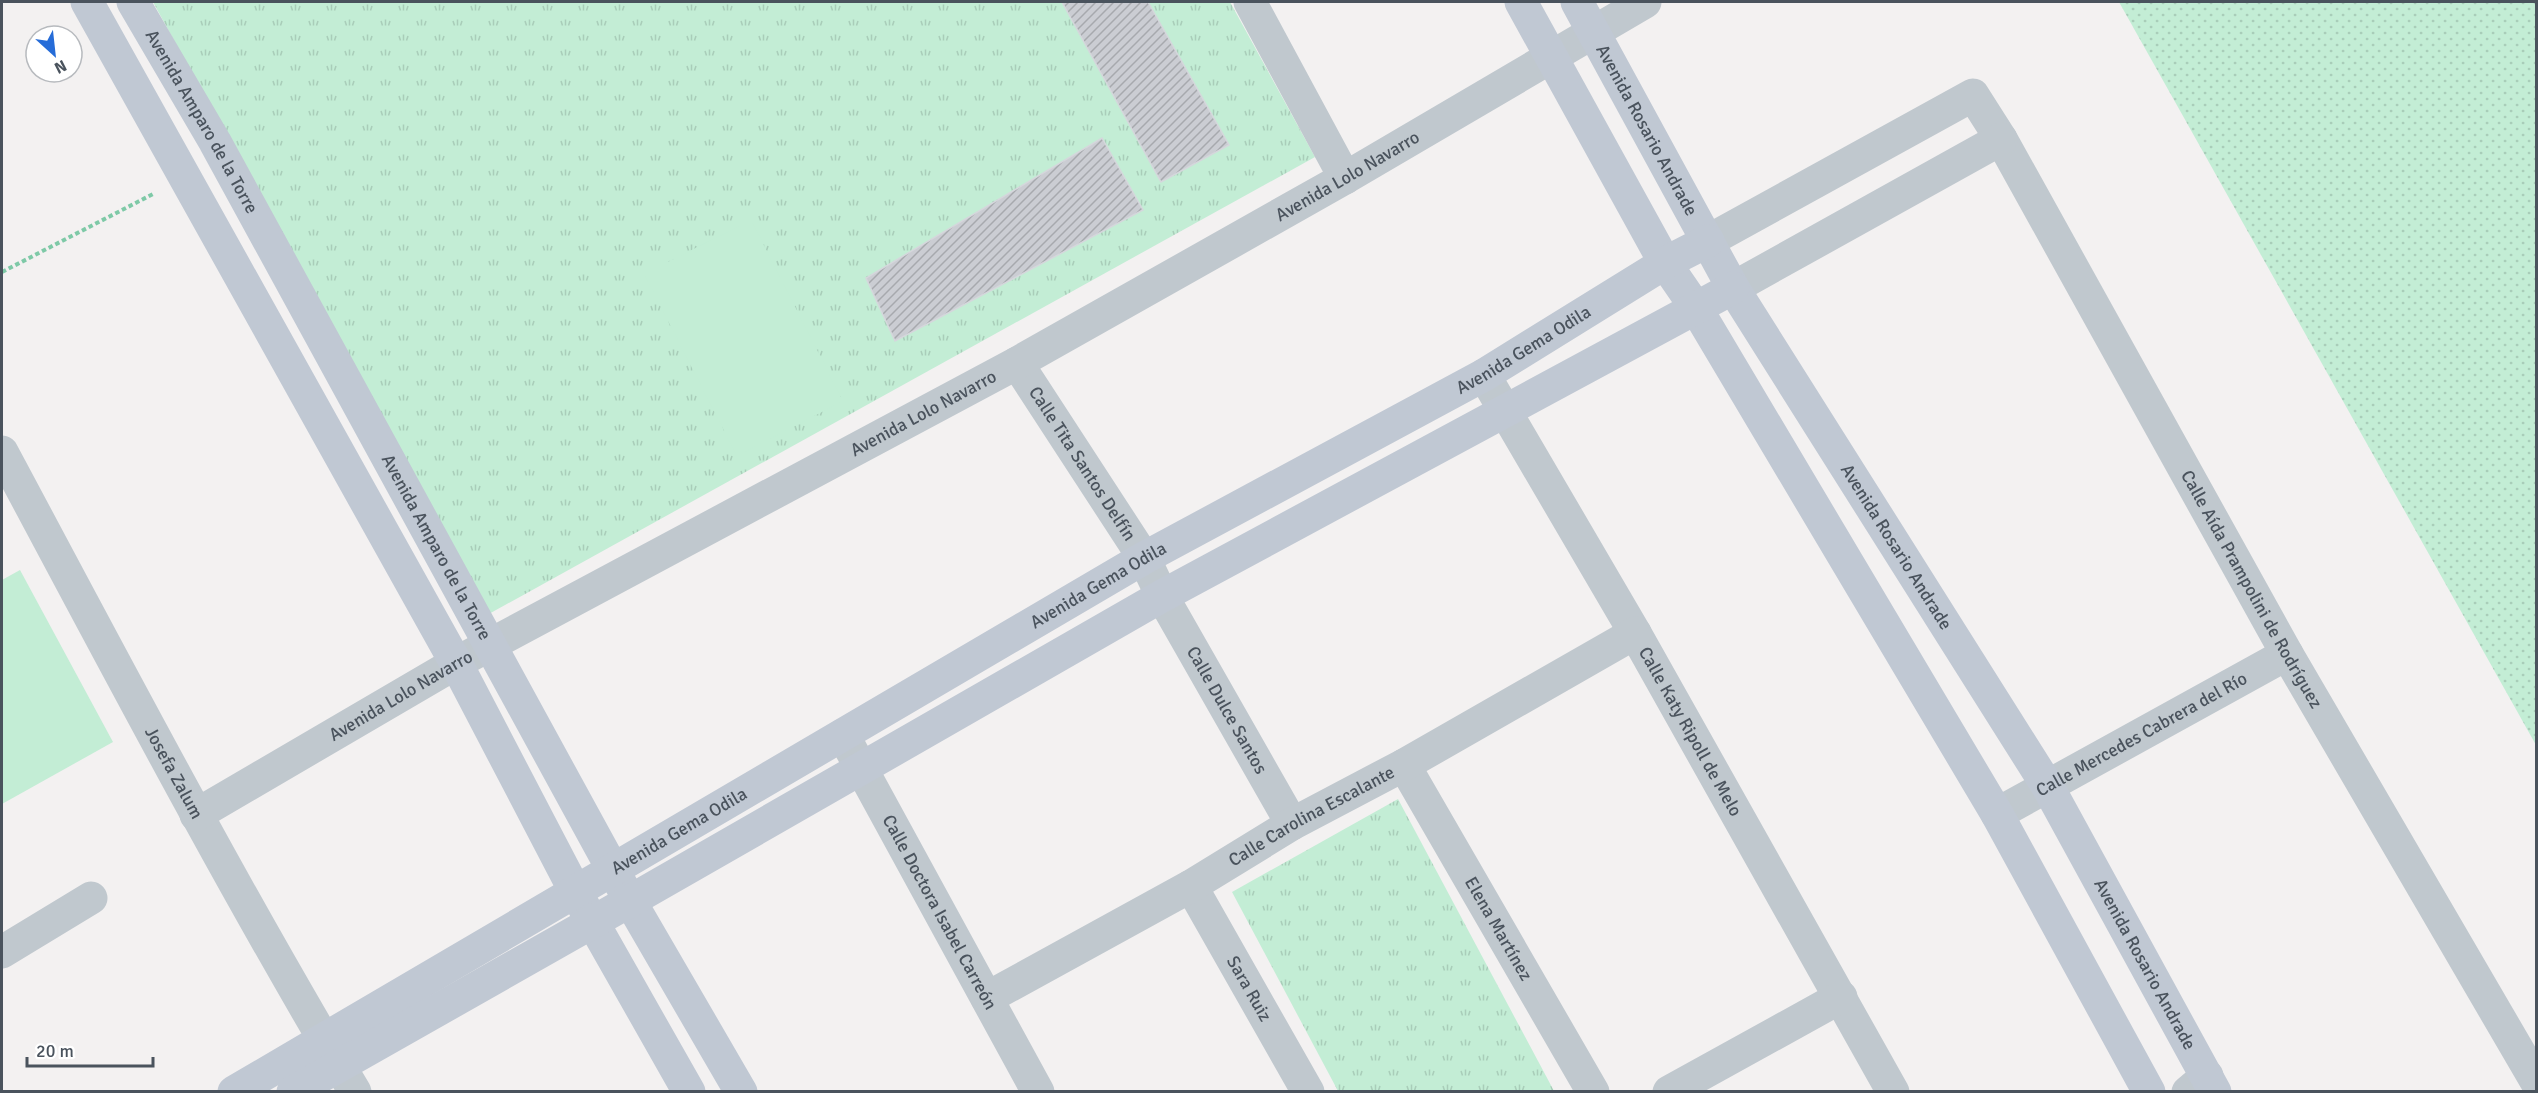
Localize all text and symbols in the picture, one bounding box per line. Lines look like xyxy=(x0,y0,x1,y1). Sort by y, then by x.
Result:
north arrow xyxy=(24,24,84,84)
street label: Avenida Amparo de la Torre xyxy=(141,26,263,217)
street label: Avenida Rosario Andrade xyxy=(1591,41,1702,220)
text: N xyxy=(51,55,70,78)
street label: Avenida Lolo Navarro xyxy=(1271,126,1423,226)
street label: Avenida Gema Odila xyxy=(1452,301,1595,399)
street label: Avenida Lolo Navarro xyxy=(846,365,1000,461)
street label: Calle Tita Santos Delfín xyxy=(1024,382,1141,545)
street label: Avenida Amparo de la Torre xyxy=(377,450,496,644)
street label: Avenida Rosario Andrade xyxy=(1836,460,1957,634)
street label: Calle Aída Prampolini de Rodríguez xyxy=(2176,466,2327,712)
street label: Avenida Gema Odila xyxy=(1026,537,1170,633)
street label: Calle Dulce Santos xyxy=(1182,642,1272,778)
street label: Calle Katy Ripoll de Melo xyxy=(1634,643,1747,820)
street label: Avenida Lolo Navarro xyxy=(325,645,476,746)
street label: Calle Mercedes Cabrera del Río xyxy=(2032,667,2251,801)
street label: Josefa Zalum xyxy=(140,723,208,823)
street label: Calle Carolina Escalante xyxy=(1224,761,1398,871)
street label: Avenida Gema Odila xyxy=(607,782,751,879)
street label: Calle Doctora Isabel Carreón xyxy=(878,811,1002,1014)
street label: Elena Martínez xyxy=(1460,873,1537,984)
street label: Avenida Rosario Andrade xyxy=(2089,875,2201,1054)
street label: Sara Ruiz xyxy=(1222,952,1277,1025)
scale bar xyxy=(27,1030,153,1068)
text: 20 m xyxy=(36,1040,74,1062)

